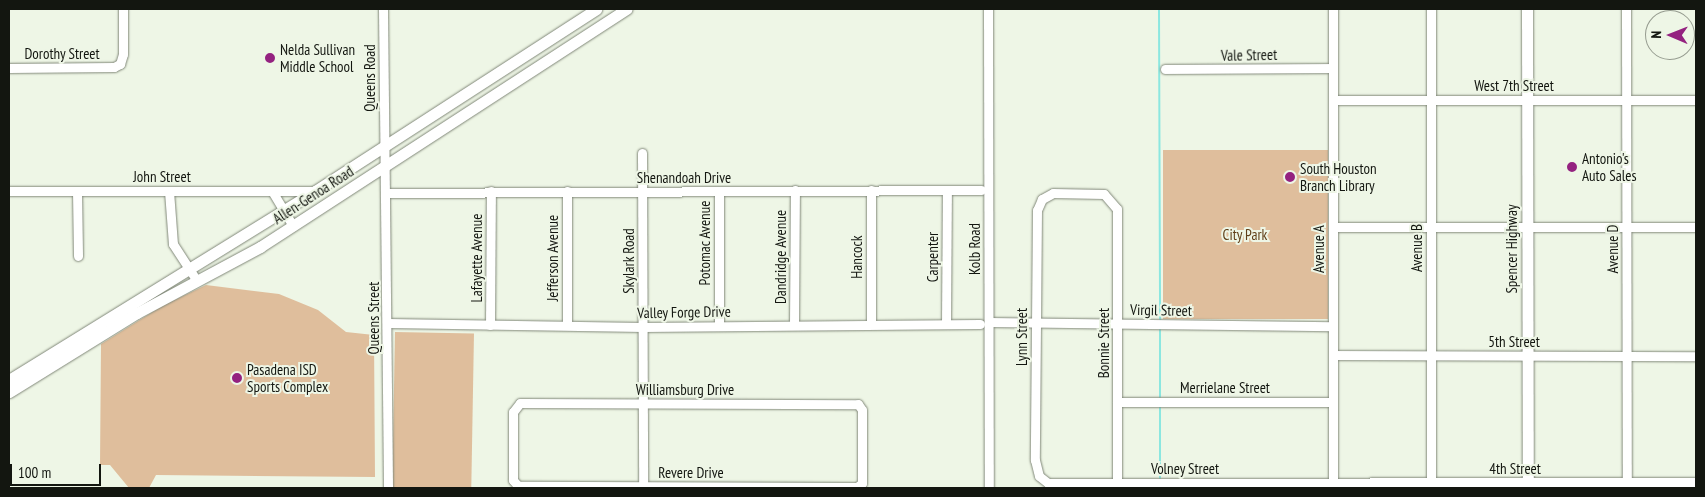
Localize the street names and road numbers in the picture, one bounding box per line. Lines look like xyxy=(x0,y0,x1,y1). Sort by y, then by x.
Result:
street label: Queens Road xyxy=(361,44,379,112)
street label: Dorothy Street xyxy=(24,45,100,63)
street label: Vale Street xyxy=(1221,46,1277,64)
street label: West 7th Street xyxy=(1474,77,1554,95)
street label: Allen-Genoa Road xyxy=(269,162,357,228)
street label: John Street xyxy=(133,168,191,186)
street label: Shenandoah Drive xyxy=(637,169,731,187)
street label: Potomac Avenue xyxy=(696,200,714,286)
street label: Spencer Highway xyxy=(1503,204,1521,294)
street label: Dandridge Avenue xyxy=(772,210,790,304)
street label: Lafayette Avenue xyxy=(468,213,486,303)
street label: Jefferson Avenue xyxy=(544,215,562,301)
street label: Kolb Road xyxy=(966,223,984,275)
street label: Avenue B xyxy=(1408,224,1426,272)
street label: Avenue A xyxy=(1310,225,1328,273)
street label: Avenue D xyxy=(1604,225,1622,273)
street label: Skylark Road xyxy=(620,228,638,294)
street label: Carpenter xyxy=(924,232,942,282)
street label: Hancock xyxy=(848,235,866,279)
street label: Queens Street xyxy=(365,282,383,354)
street label: Virgil Street xyxy=(1130,300,1192,320)
street label: Valley Forge Drive xyxy=(637,302,731,322)
street label: Lynn Street xyxy=(1013,308,1031,366)
street label: Bonnie Street xyxy=(1095,308,1113,378)
street label: 5th Street xyxy=(1488,333,1540,351)
street label: Merrielane Street xyxy=(1180,379,1270,397)
street label: Williamsburg Drive xyxy=(636,381,734,399)
street label: Volney Street xyxy=(1151,460,1219,478)
street label: 4th Street xyxy=(1489,460,1541,478)
street label: Revere Drive xyxy=(658,464,724,482)

